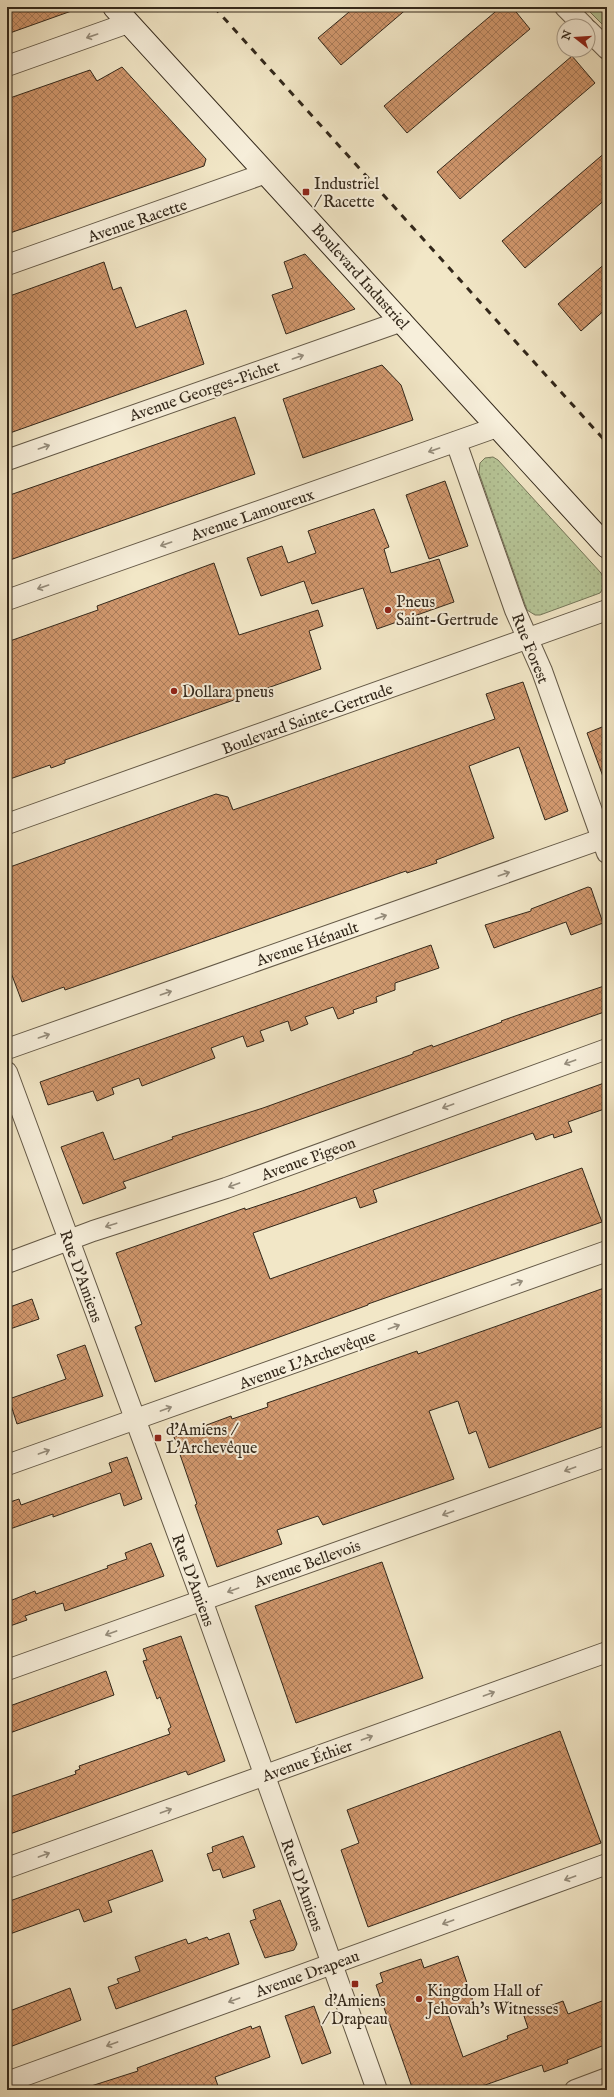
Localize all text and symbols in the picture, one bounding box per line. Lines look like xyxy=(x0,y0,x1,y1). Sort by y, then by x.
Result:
north arrow xyxy=(556,18,596,58)
text: N xyxy=(559,28,576,43)
one-way arrow xyxy=(86,33,98,41)
place label: Industriel / Racette xyxy=(314,175,380,213)
marker: Industriel / Racette xyxy=(301,187,311,197)
street label: Avenue Racette xyxy=(84,196,190,249)
street label: Boulevard Industriel xyxy=(307,220,413,335)
one-way arrow xyxy=(292,353,304,361)
street label: Avenue Georges-Pichet xyxy=(126,357,283,427)
one-way arrow xyxy=(37,443,50,450)
one-way arrow xyxy=(428,447,441,454)
street label: Avenue Lamoureux xyxy=(187,485,317,547)
one-way arrow xyxy=(160,541,173,548)
one-way arrow xyxy=(37,584,50,591)
place label: Pneus Saint-Gertrude xyxy=(396,593,498,631)
marker: Pneus Saint-Gertrude xyxy=(383,605,393,615)
street label: Rue Forest xyxy=(506,611,552,687)
street label: Boulevard Sainte-Gertrude xyxy=(219,680,396,760)
place label: Dollara pneus xyxy=(182,683,274,703)
marker: Dollara pneus xyxy=(169,686,179,696)
one-way arrow xyxy=(498,869,510,877)
one-way arrow xyxy=(375,913,388,920)
street label: Avenue Hénault xyxy=(253,918,362,972)
one-way arrow xyxy=(160,988,172,996)
one-way arrow xyxy=(37,1032,50,1039)
one-way arrow xyxy=(564,1059,577,1066)
one-way arrow xyxy=(443,1103,455,1111)
street label: Avenue Pigeon xyxy=(258,1133,359,1187)
one-way arrow xyxy=(228,1181,240,1189)
one-way arrow xyxy=(105,1222,117,1230)
street label: Rue D'Amiens xyxy=(54,1228,106,1326)
one-way arrow xyxy=(510,1279,522,1287)
one-way arrow xyxy=(388,1323,400,1331)
street label: Avenue L'Archevêque xyxy=(236,1327,379,1395)
one-way arrow xyxy=(160,1405,173,1412)
place label: d'Amiens / L'Archevêque xyxy=(166,1421,257,1459)
marker: d'Amiens / L'Archevêque xyxy=(153,1433,163,1443)
one-way arrow xyxy=(37,1448,50,1455)
one-way arrow xyxy=(565,1466,577,1474)
one-way arrow xyxy=(442,1510,455,1517)
street label: Rue D'Amiens xyxy=(166,1532,218,1630)
street label: Avenue Bellevois xyxy=(251,1536,364,1594)
one-way arrow xyxy=(227,1587,240,1594)
one-way arrow xyxy=(104,1630,117,1637)
one-way arrow xyxy=(483,1690,495,1698)
street label: Avenue Éthier xyxy=(258,1734,356,1788)
one-way arrow xyxy=(361,1734,373,1742)
one-way arrow xyxy=(160,1807,172,1815)
street label: Rue D'Amiens xyxy=(275,1837,327,1935)
one-way arrow xyxy=(37,1851,49,1859)
one-way arrow xyxy=(565,1874,577,1882)
one-way arrow xyxy=(442,1919,455,1926)
street label: Avenue Drapeau xyxy=(252,1947,362,2003)
marker: d'Amiens / Drapeau xyxy=(350,1979,360,1989)
place label: Kingdom Hall of Jehovah's Witnesses xyxy=(425,1982,559,2020)
place label: d'Amiens / Drapeau xyxy=(322,1992,388,2030)
marker: Kingdom Hall of Jehovah's Witnesses xyxy=(414,1994,424,2004)
one-way arrow xyxy=(227,1997,240,2004)
one-way arrow xyxy=(106,2041,118,2049)

